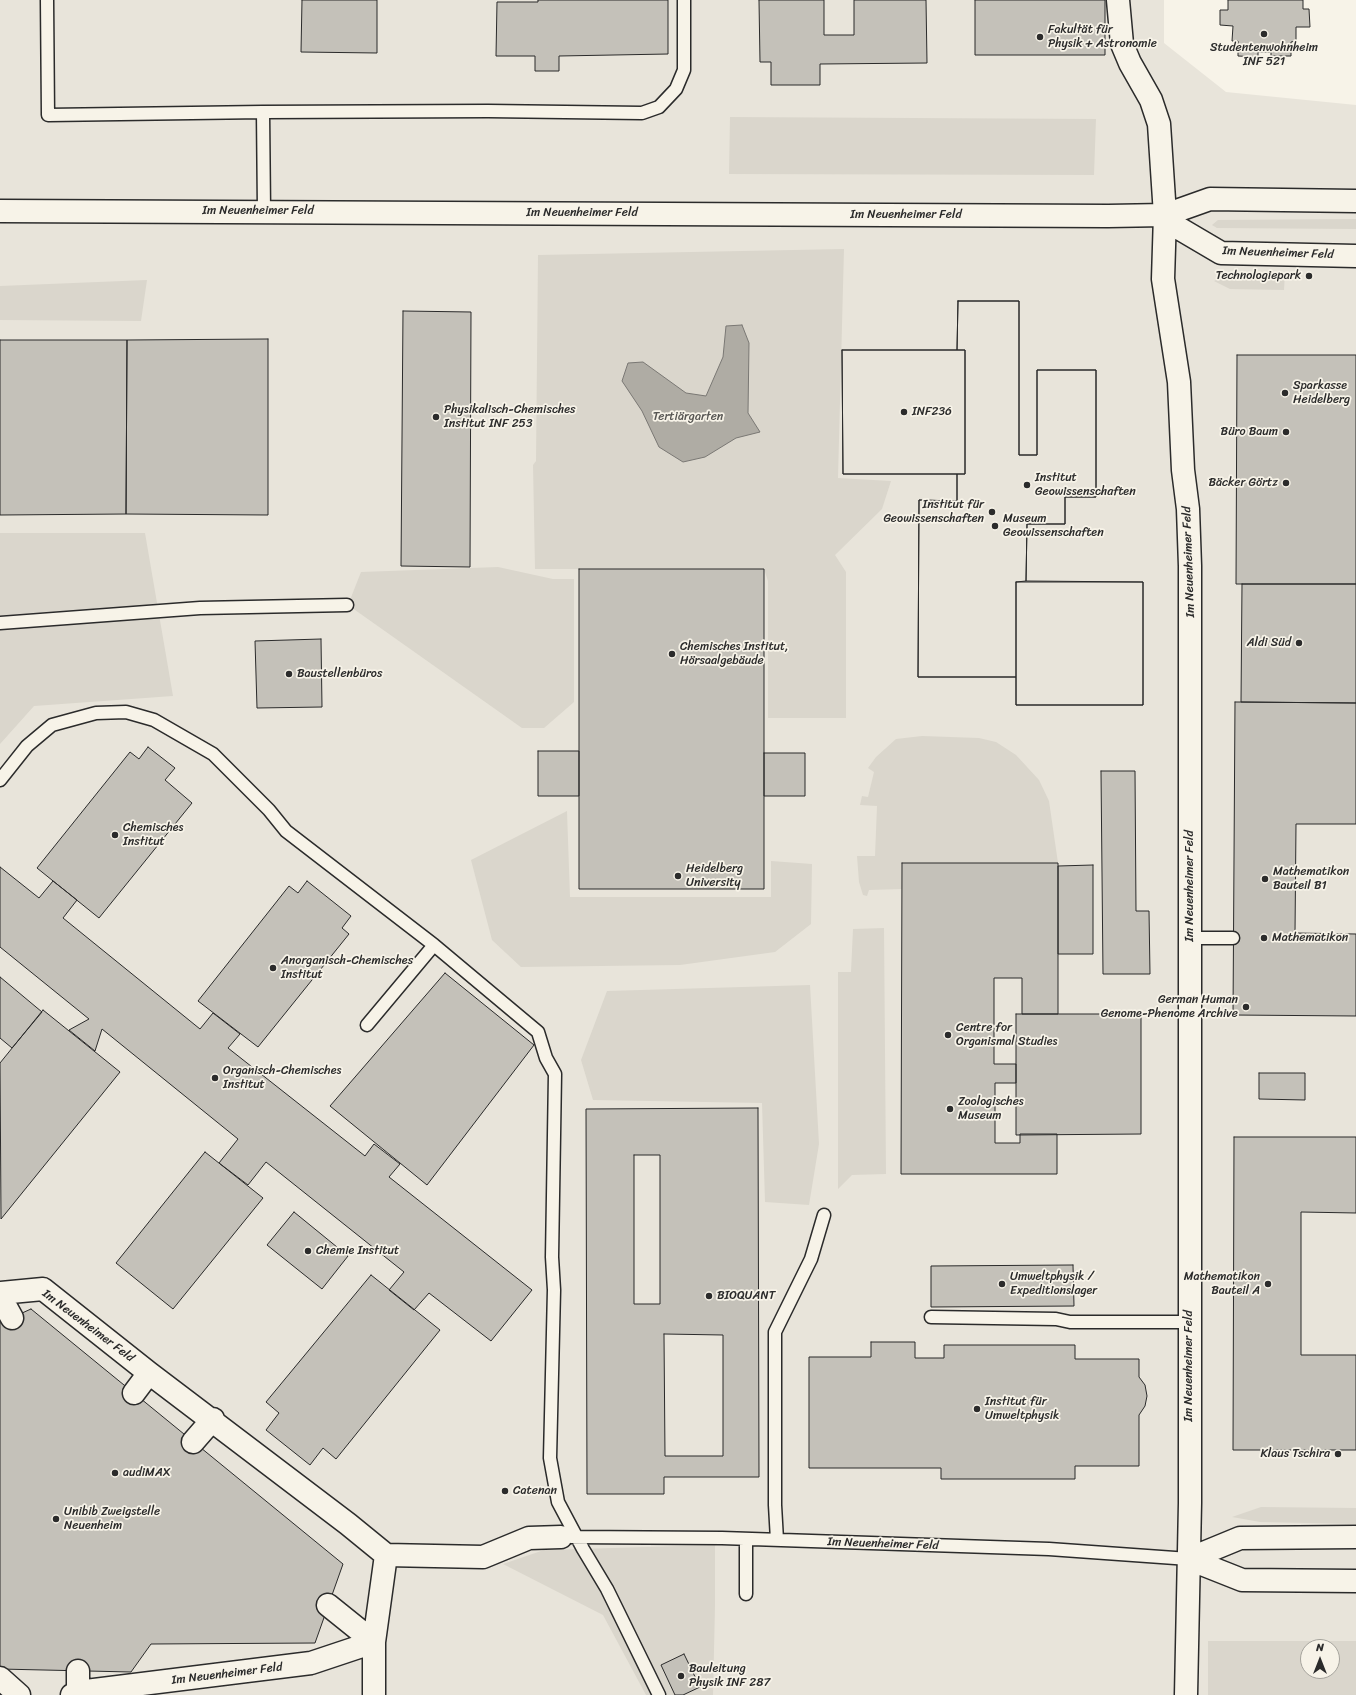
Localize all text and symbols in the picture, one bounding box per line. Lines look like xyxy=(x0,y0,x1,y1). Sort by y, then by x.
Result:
place label: Fakultät für Physik + Astronomie xyxy=(1048,23,1157,51)
marker: Studentenwohnheim INF 521 xyxy=(1259,29,1269,39)
marker: Fakultät für Physik + Astronomie xyxy=(1035,32,1045,42)
place label: Studentenwohnheim INF 521 xyxy=(1210,41,1318,69)
street label: Im Neuenheimer Feld xyxy=(202,204,314,218)
street label: Im Neuenheimer Feld xyxy=(526,206,638,220)
street label: Im Neuenheimer Feld xyxy=(850,208,962,222)
street label: Im Neuenheimer Feld xyxy=(1222,244,1334,262)
place label: Technologiepark xyxy=(1216,269,1301,283)
marker: Technologiepark xyxy=(1304,271,1314,281)
place label: Sparkasse Heidelberg xyxy=(1293,379,1350,407)
marker: Sparkasse Heidelberg xyxy=(1280,388,1290,398)
place label: Physikalisch-Chemisches Institut INF 253 xyxy=(444,403,575,431)
place label: INF236 xyxy=(912,405,952,419)
marker: INF236 xyxy=(899,407,909,417)
park label: Tertiärgarten xyxy=(653,410,723,424)
marker: Physikalisch-Chemisches Institut INF 253 xyxy=(431,412,441,422)
place label: Büro Baum xyxy=(1221,425,1278,439)
marker: Büro Baum xyxy=(1281,427,1291,437)
place label: Institut Geowissenschaften xyxy=(1035,471,1136,499)
place label: Bäcker Görtz xyxy=(1208,476,1278,490)
marker: Bäcker Görtz xyxy=(1281,478,1291,488)
marker: Institut Geowissenschaften xyxy=(1022,480,1032,490)
place label: Institut für Geowissenschaften xyxy=(883,498,984,526)
street label: Im Neuenheimer Feld xyxy=(1180,506,1198,618)
marker: Institut für Geowissenschaften xyxy=(987,507,997,517)
place label: Museum Geowissenschaften xyxy=(1003,512,1104,540)
marker: Museum Geowissenschaften xyxy=(990,521,1000,531)
place label: Aldi Süd xyxy=(1247,636,1291,650)
marker: Aldi Süd xyxy=(1294,638,1304,648)
place label: Chemisches Institut, Hörsaalgebäude xyxy=(680,640,789,668)
marker: Chemisches Institut, Hörsaalgebäude xyxy=(667,649,677,659)
place label: Baustellenbüros xyxy=(297,667,382,681)
marker: Baustellenbüros xyxy=(284,669,294,679)
place label: Chemisches Institut xyxy=(123,821,183,849)
marker: Chemisches Institut xyxy=(110,830,120,840)
street label: Im Neuenheimer Feld xyxy=(1183,830,1197,942)
place label: Heidelberg University xyxy=(686,862,743,890)
place label: Mathematikon Bauteil B1 xyxy=(1273,865,1349,893)
marker: Heidelberg University xyxy=(673,871,683,881)
marker: Mathematikon Bauteil B1 xyxy=(1260,874,1270,884)
place label: Mathematikon xyxy=(1272,931,1348,945)
marker: Mathematikon xyxy=(1259,933,1269,943)
place label: Anorganisch-Chemisches Institut xyxy=(281,954,413,982)
marker: Anorganisch-Chemisches Institut xyxy=(268,963,278,973)
place label: German Human Genome-Phenome Archive xyxy=(1101,993,1238,1021)
marker: German Human Genome-Phenome Archive xyxy=(1241,1002,1251,1012)
place label: Centre for Organismal Studies xyxy=(956,1021,1057,1049)
marker: Centre for Organismal Studies xyxy=(943,1030,953,1040)
place label: Organisch-Chemisches Institut xyxy=(223,1064,341,1092)
marker: Organisch-Chemisches Institut xyxy=(210,1073,220,1083)
place label: Zoologisches Museum xyxy=(958,1095,1024,1123)
marker: Zoologisches Museum xyxy=(945,1104,955,1114)
place label: Chemie Institut xyxy=(316,1244,399,1258)
marker: Chemie Institut xyxy=(303,1246,313,1256)
place label: Umweltphysik / Expeditionslager xyxy=(1010,1270,1097,1298)
place label: Mathematikon Bauteil A xyxy=(1184,1270,1260,1298)
marker: Umweltphysik / Expeditionslager xyxy=(997,1279,1007,1289)
marker: Mathematikon Bauteil A xyxy=(1263,1279,1273,1289)
street label: Im Neuenheimer Feld xyxy=(39,1287,137,1365)
place label: BIOQUANT xyxy=(717,1289,775,1303)
marker: BIOQUANT xyxy=(704,1291,714,1301)
street label: Im Neuenheimer Feld xyxy=(1182,1310,1196,1422)
place label: Institut für Umweltphysik xyxy=(985,1395,1059,1423)
marker: Institut für Umweltphysik xyxy=(972,1404,982,1414)
place label: Klaus Tschira xyxy=(1261,1447,1330,1461)
marker: Klaus Tschira xyxy=(1333,1449,1343,1459)
place label: audiMAX xyxy=(123,1466,171,1480)
marker: audiMAX xyxy=(110,1468,120,1478)
place label: Catenan xyxy=(513,1484,557,1498)
marker: Catenan xyxy=(500,1486,510,1496)
place label: Unibib Zweigstelle Neuenheim xyxy=(64,1505,160,1533)
marker: Unibib Zweigstelle Neuenheim xyxy=(51,1514,61,1524)
street label: Im Neuenheimer Feld xyxy=(827,1535,939,1553)
text: N xyxy=(1316,1638,1324,1657)
north arrow xyxy=(1300,1639,1340,1679)
street label: Im Neuenheimer Feld xyxy=(171,1660,283,1688)
place label: Bauleitung Physik INF 287 xyxy=(689,1662,770,1690)
marker: Bauleitung Physik INF 287 xyxy=(676,1671,686,1681)

